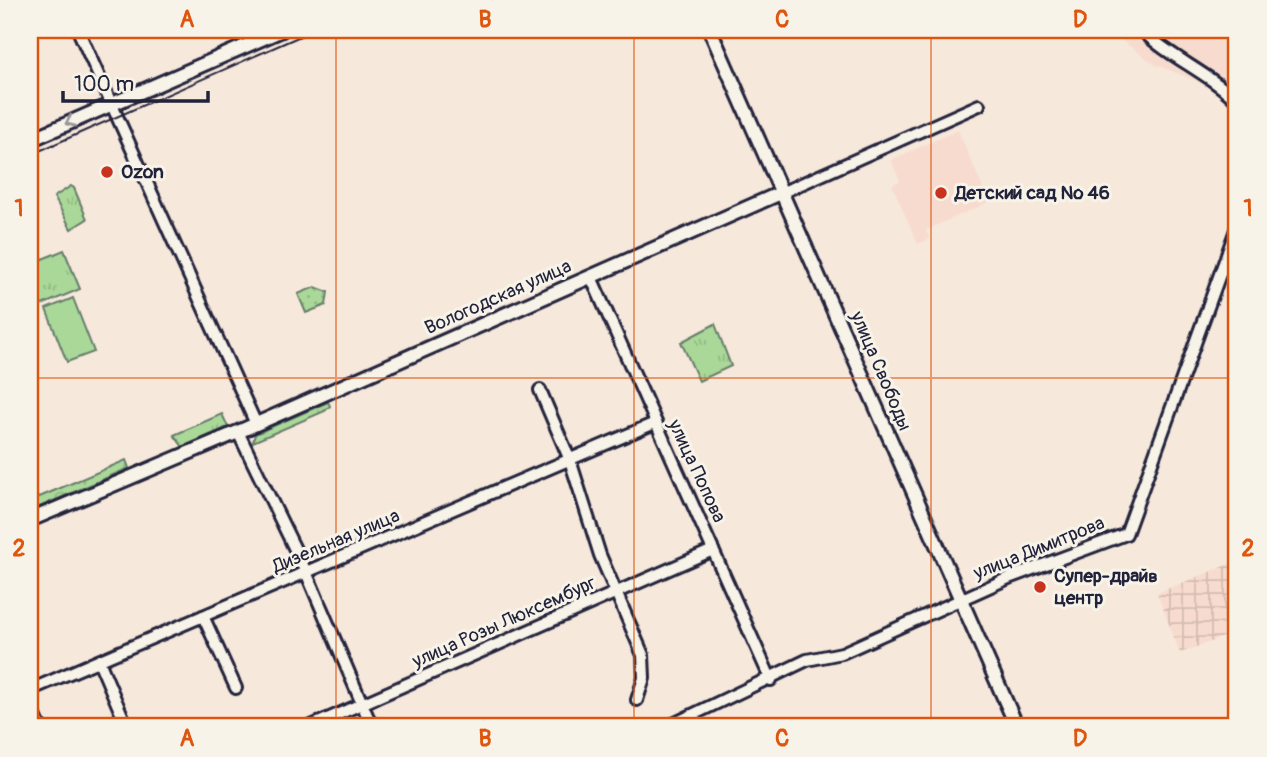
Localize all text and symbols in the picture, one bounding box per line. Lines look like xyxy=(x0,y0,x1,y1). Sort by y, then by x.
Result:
text: A xyxy=(180,5,195,34)
text: B xyxy=(478,5,492,34)
text: C xyxy=(775,5,789,34)
text: D xyxy=(1073,5,1087,34)
scale bar xyxy=(63,60,208,104)
text: 100 m xyxy=(74,71,134,98)
one-way arrow xyxy=(65,114,77,128)
place label: Ozon xyxy=(121,160,164,184)
marker: Ozon xyxy=(99,164,115,180)
place label: Детский сад № 46 xyxy=(954,181,1110,205)
marker: Детский сад № 46 xyxy=(933,185,949,201)
text: 1 xyxy=(15,194,24,223)
text: 1 xyxy=(1244,194,1253,223)
street label: Вологодская улица xyxy=(421,254,575,340)
street label: улица Свободы xyxy=(845,307,917,434)
street label: улица Попова xyxy=(662,415,731,527)
street label: Дизельная улица xyxy=(268,503,403,579)
street label: улица Димитрова xyxy=(969,511,1108,586)
text: 2 xyxy=(13,534,26,563)
text: 2 xyxy=(1242,534,1255,563)
place label: Супер-драйв центр xyxy=(1054,564,1158,610)
street label: улица Розы Люксембург xyxy=(407,570,600,674)
marker: Супер-драйв центр xyxy=(1032,579,1048,595)
text: A xyxy=(180,724,195,753)
text: B xyxy=(478,724,492,753)
text: C xyxy=(775,724,789,753)
text: D xyxy=(1073,724,1087,753)

